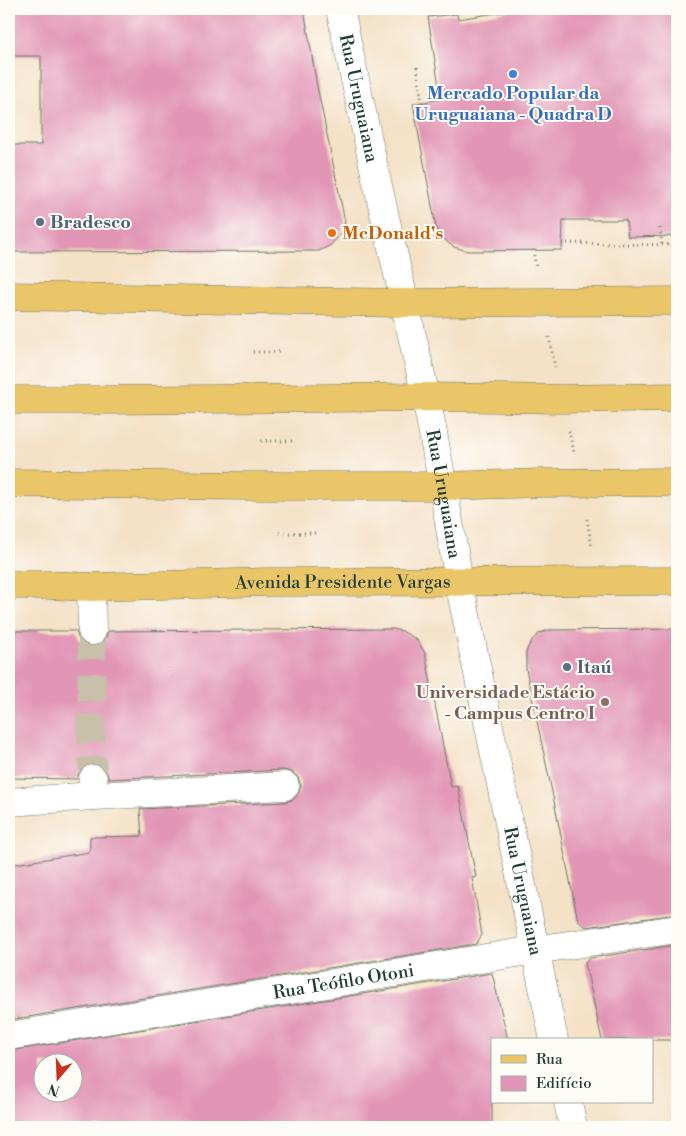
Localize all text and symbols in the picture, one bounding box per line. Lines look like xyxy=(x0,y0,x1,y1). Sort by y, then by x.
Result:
street label: Rua Uruguaiana xyxy=(334,32,384,165)
marker: Mercado Popular da Uruguaiana - Quadra D xyxy=(507,68,519,80)
place label: Mercado Popular da Uruguaiana - Quadra D xyxy=(414,82,612,126)
place label: Bradesco xyxy=(50,211,131,234)
marker: Bradesco xyxy=(34,216,46,228)
place label: McDonald's xyxy=(342,222,443,245)
marker: McDonald's xyxy=(326,227,338,239)
street label: Rua Uruguaiana xyxy=(420,428,466,561)
street label: Avenida Presidente Vargas xyxy=(234,571,451,595)
place label: Itaú xyxy=(577,656,612,679)
marker: Itaú xyxy=(561,661,573,673)
place label: Universidade Estácio - Campus Centro I xyxy=(416,681,595,725)
marker: Universidade Estácio - Campus Centro I xyxy=(599,696,611,708)
street label: Rua Uruguaiana xyxy=(498,825,547,958)
street label: Rua Teófilo Otoni xyxy=(271,959,416,1005)
legend xyxy=(491,1038,654,1104)
text: Rua xyxy=(536,1050,563,1069)
north arrow xyxy=(32,1054,82,1104)
text: Edifício xyxy=(536,1074,592,1093)
text: N xyxy=(46,1079,62,1100)

